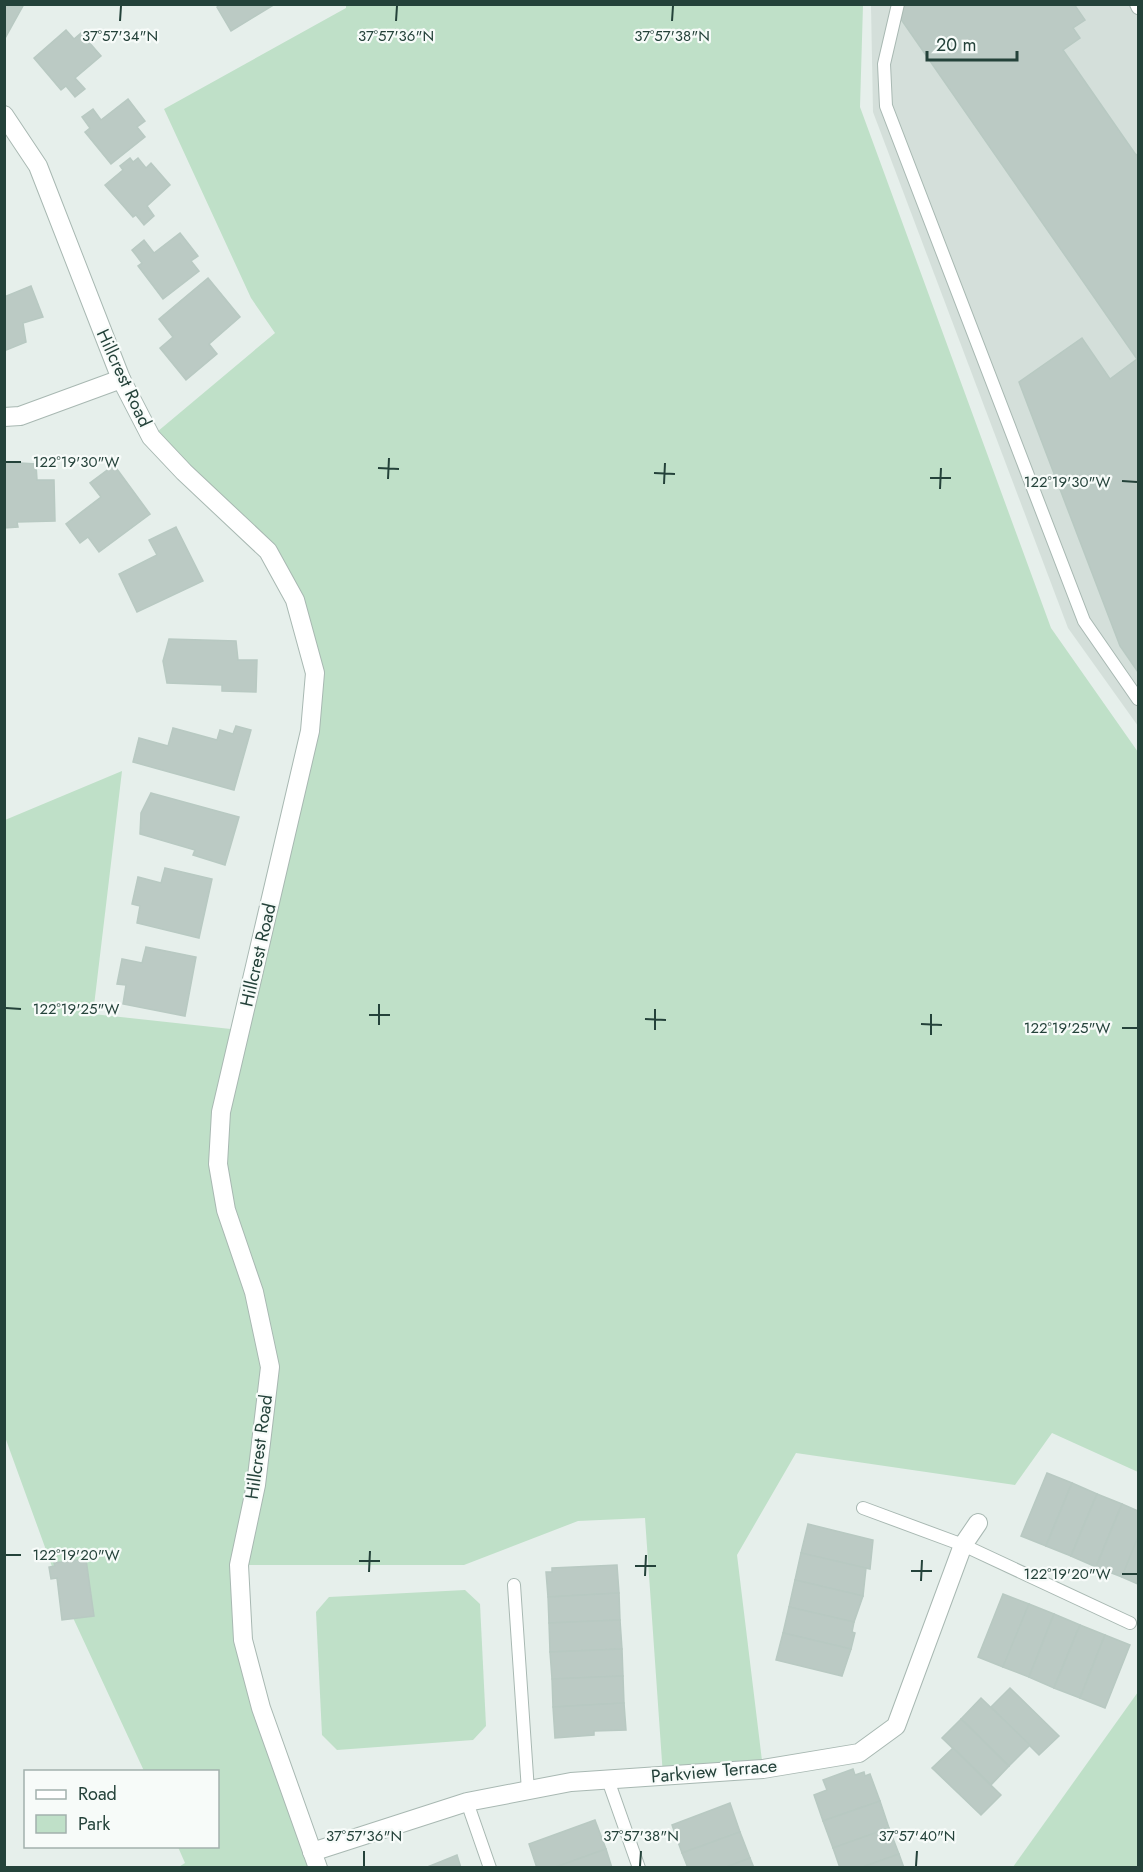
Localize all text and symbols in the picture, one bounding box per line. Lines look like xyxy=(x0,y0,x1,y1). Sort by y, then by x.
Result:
scale bar xyxy=(927,24,1017,62)
text: 37°57'34"N xyxy=(82,25,158,47)
text: 37°57'36"N xyxy=(358,25,434,47)
text: 37°57'38"N xyxy=(634,25,710,47)
text: 20 m xyxy=(936,32,976,58)
street label: Hillcrest Road xyxy=(90,325,158,431)
text: 122°19'30"W xyxy=(33,451,119,473)
text: 122°19'30"W xyxy=(1024,471,1110,493)
street label: Hillcrest Road xyxy=(233,901,283,1009)
text: 122°19'25"W xyxy=(33,998,119,1020)
text: 122°19'25"W xyxy=(1024,1017,1110,1039)
street label: Hillcrest Road xyxy=(239,1393,279,1501)
text: 122°19'20"W xyxy=(32,1544,120,1566)
text: 122°19'20"W xyxy=(1023,1563,1111,1585)
street label: Parkview Terrace xyxy=(650,1753,778,1789)
legend xyxy=(24,1770,219,1848)
text: Road xyxy=(78,1781,117,1807)
text: Park xyxy=(78,1811,110,1837)
text: 37°57'36"N xyxy=(326,1825,402,1847)
text: 37°57'38"N xyxy=(603,1825,679,1847)
text: 37°57'40"N xyxy=(879,1825,955,1847)

